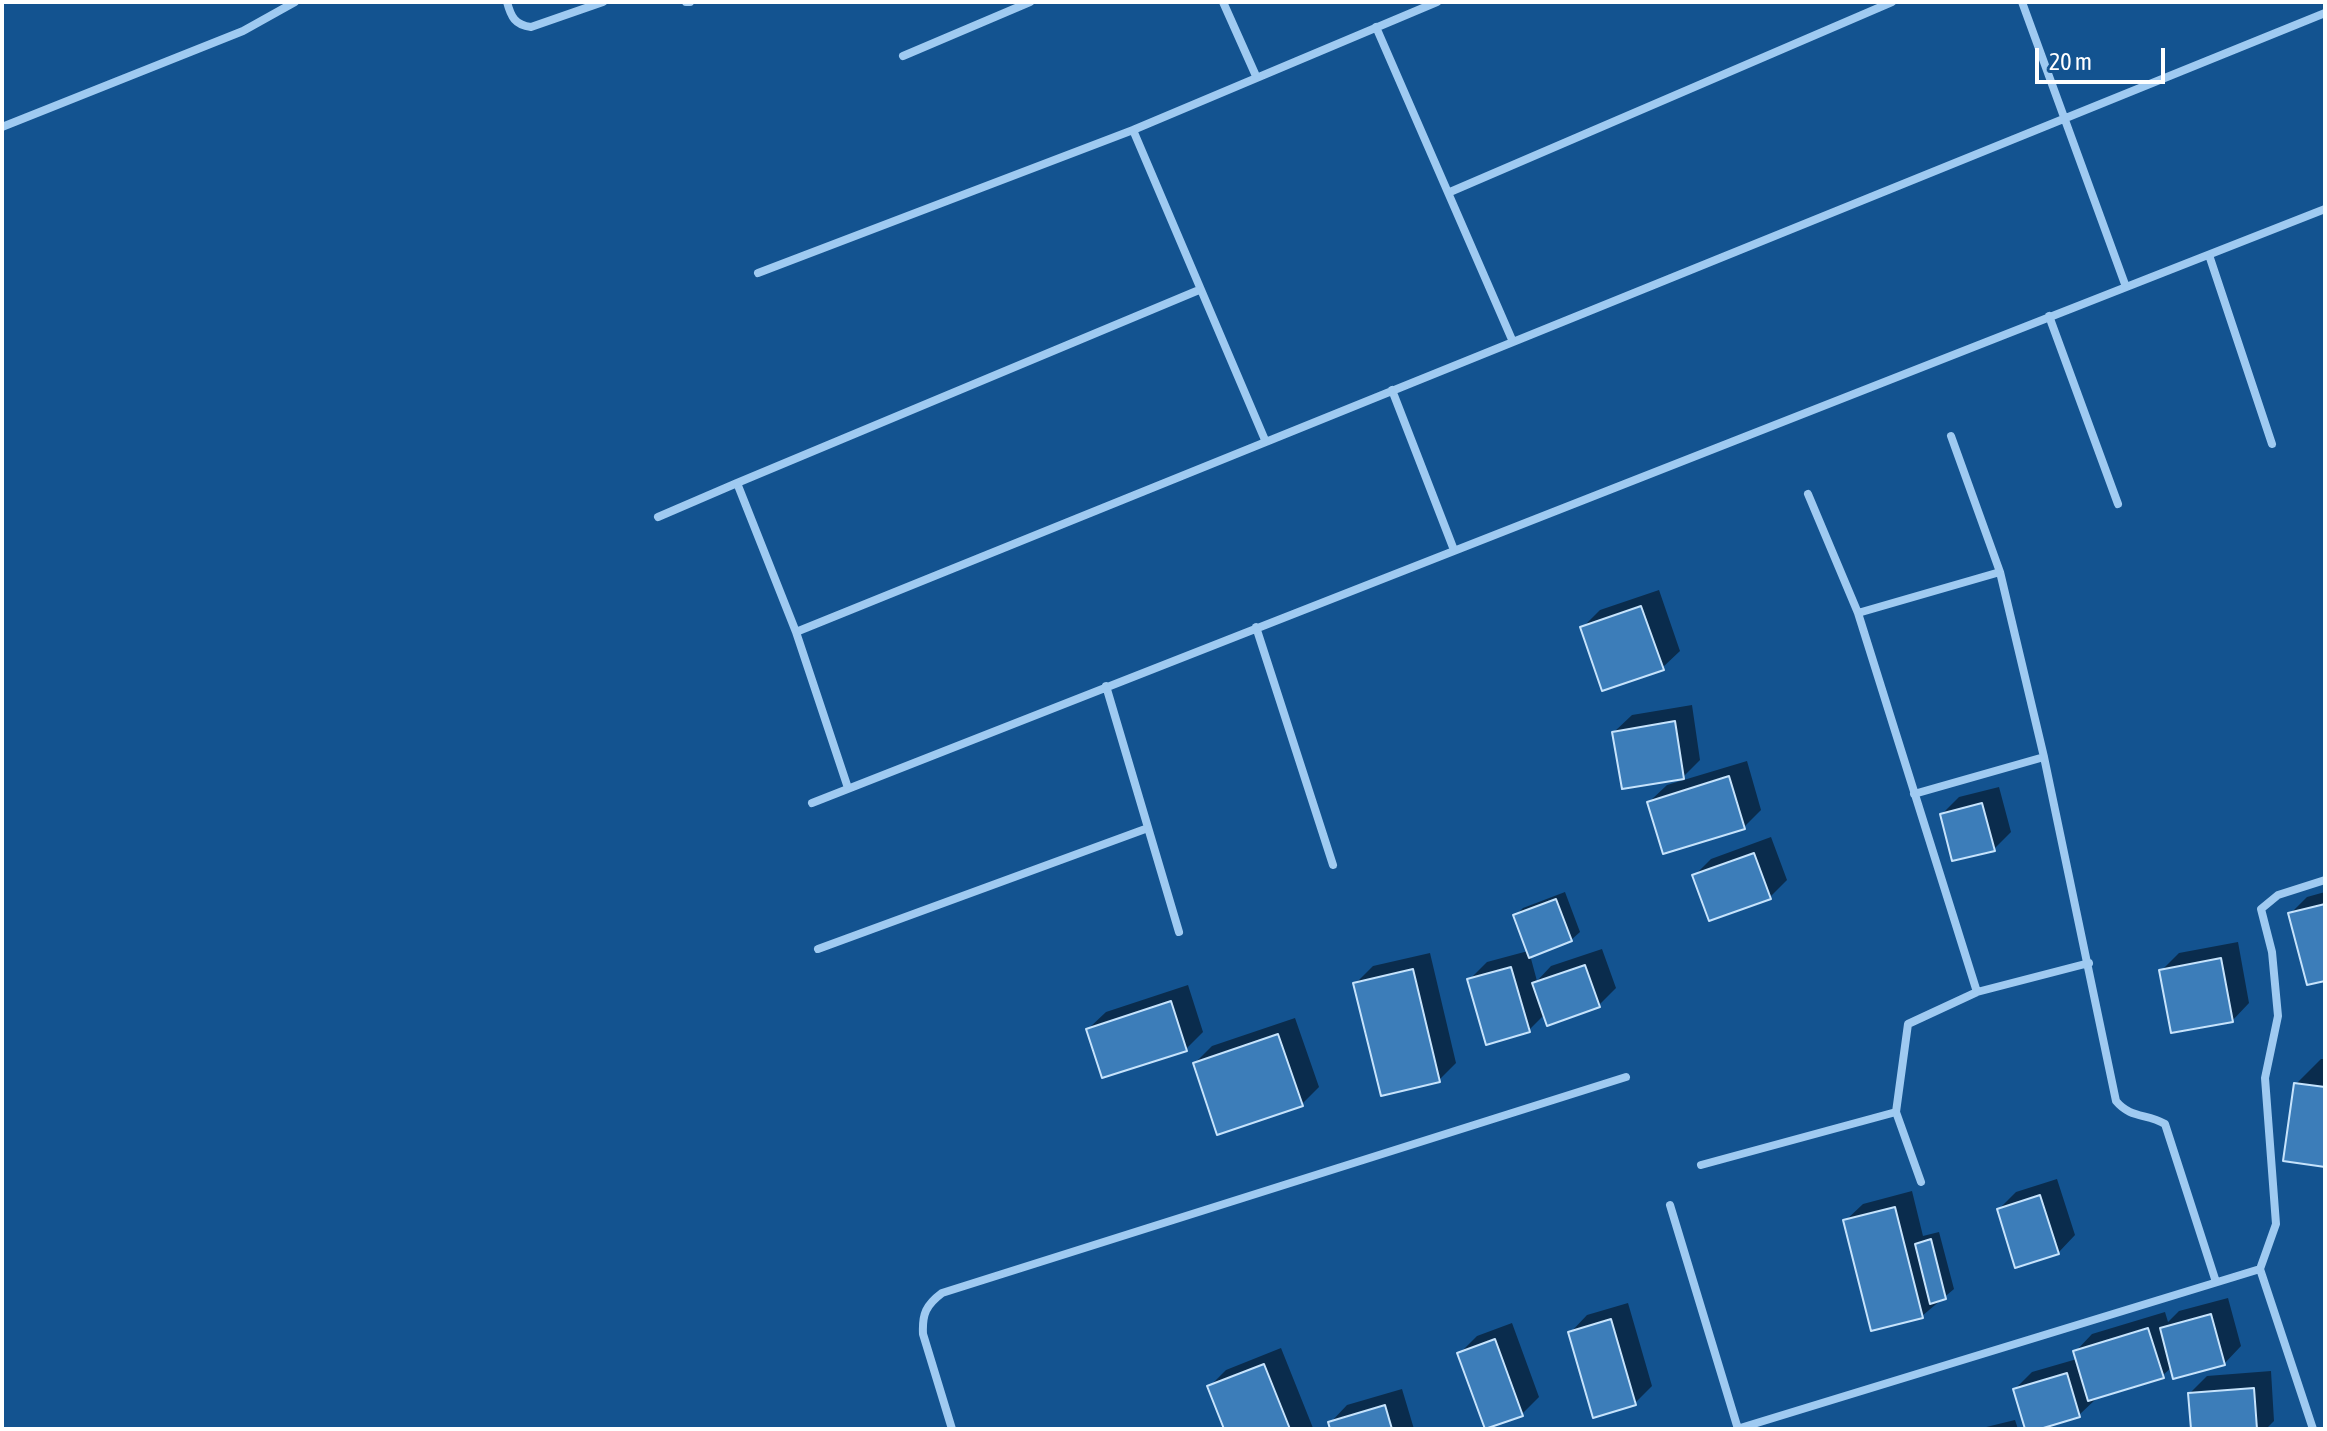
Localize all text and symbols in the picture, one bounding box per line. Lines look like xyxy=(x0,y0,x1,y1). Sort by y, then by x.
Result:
scale bar xyxy=(2039,32,2169,82)
text: 20 m xyxy=(2049,48,2092,75)

